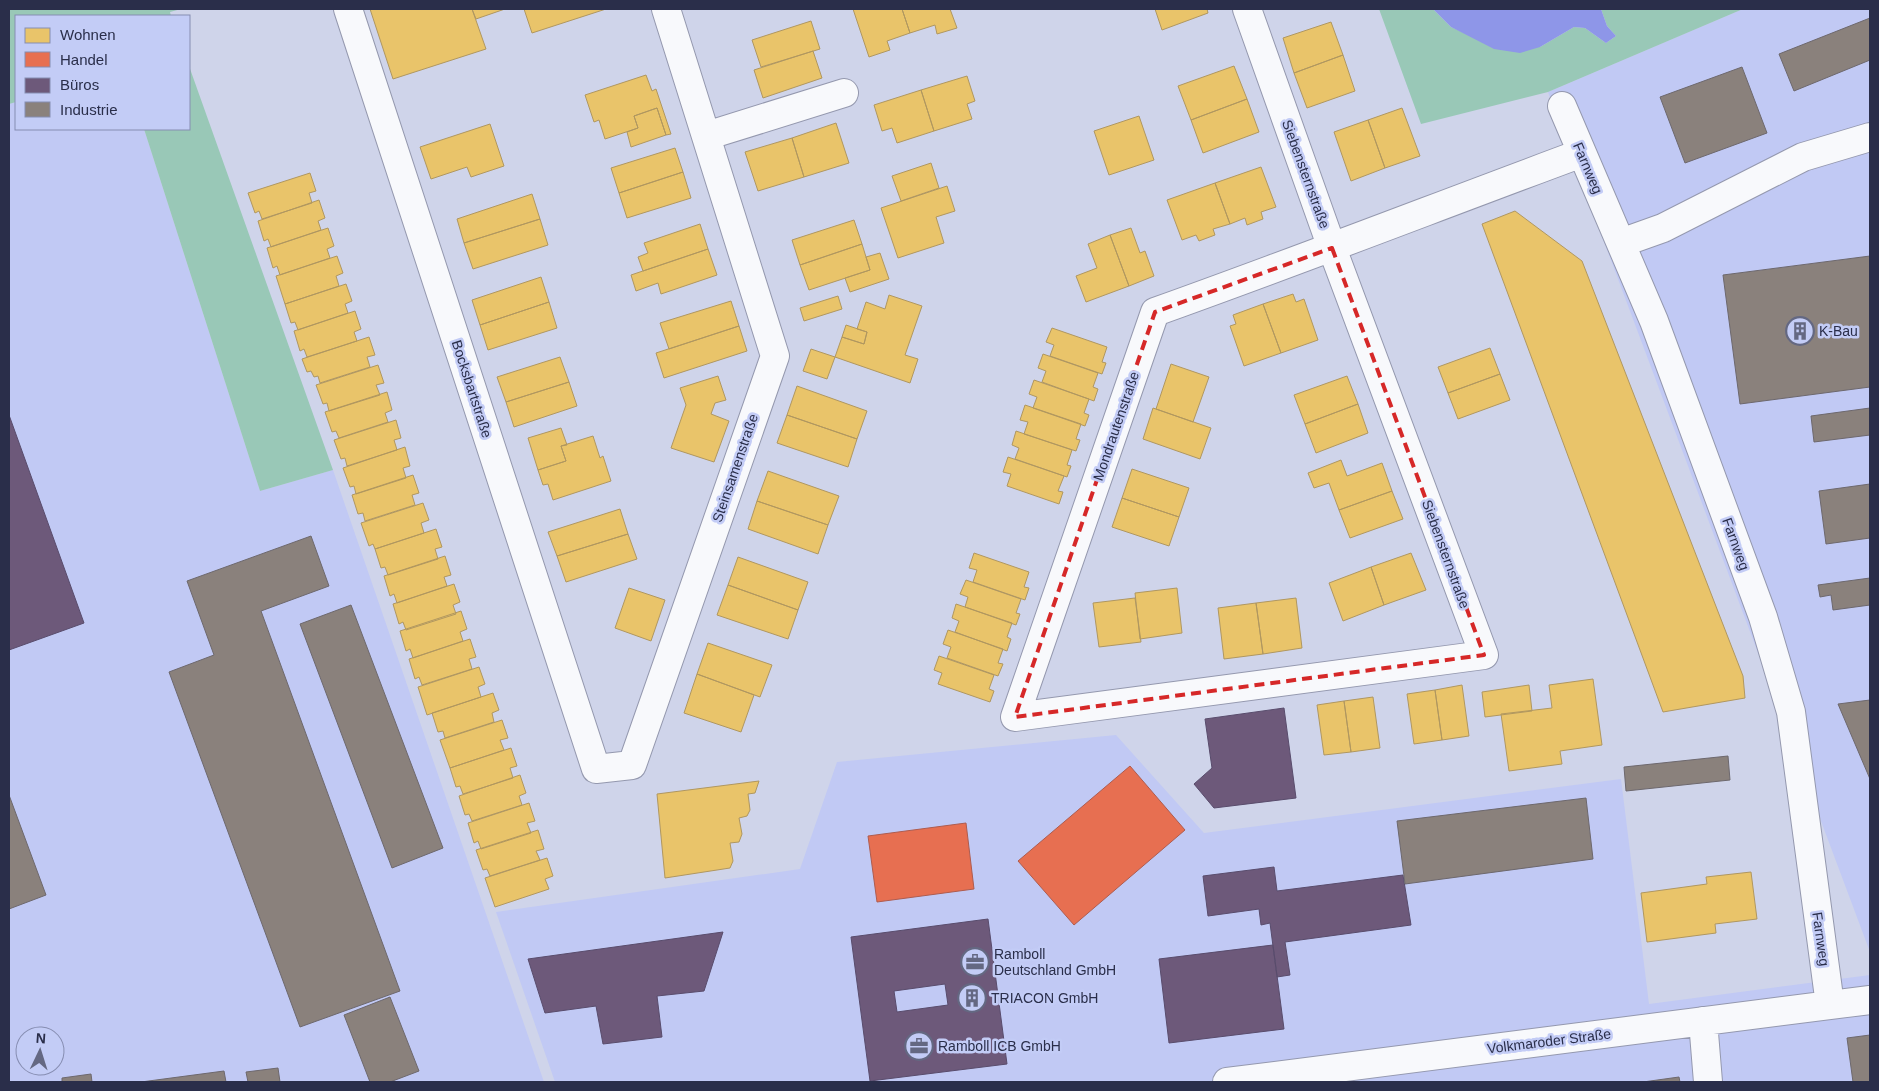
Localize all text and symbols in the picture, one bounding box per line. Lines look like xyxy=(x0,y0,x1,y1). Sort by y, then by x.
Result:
legend xyxy=(15,15,190,130)
text: Wohnen xyxy=(60,26,116,43)
text: Handel xyxy=(60,51,108,68)
text: Büros xyxy=(60,76,99,93)
text: Industrie xyxy=(60,101,118,118)
street label: Siebensternstraße xyxy=(1279,118,1333,231)
street label: Farnweg xyxy=(1570,140,1606,196)
building icon: K-Bau xyxy=(1785,316,1815,346)
place label: K-Bau xyxy=(1819,323,1858,339)
street label: Bocksbartstraße xyxy=(449,338,495,440)
street label: Mondrautenstraße xyxy=(1090,369,1142,483)
street label: Steinsamenstraße xyxy=(709,411,761,524)
street label: Siebensternstraße xyxy=(1419,498,1473,611)
street label: Farnweg xyxy=(1719,516,1753,572)
street label: Farnweg xyxy=(1809,911,1833,967)
place label: Ramboll Deutschland GmbH xyxy=(994,946,1116,978)
office icon: Ramboll Deutschland GmbH xyxy=(960,947,990,977)
building icon: TRIACON GmbH xyxy=(957,983,987,1013)
place label: TRIACON GmbH xyxy=(991,990,1098,1006)
street label: Volkmaroder Straße xyxy=(1486,1025,1612,1057)
north arrow xyxy=(15,1026,65,1076)
text: N xyxy=(35,1030,47,1046)
office icon: Ramboll ICB GmbH xyxy=(904,1031,934,1061)
place label: Ramboll ICB GmbH xyxy=(938,1038,1061,1054)

